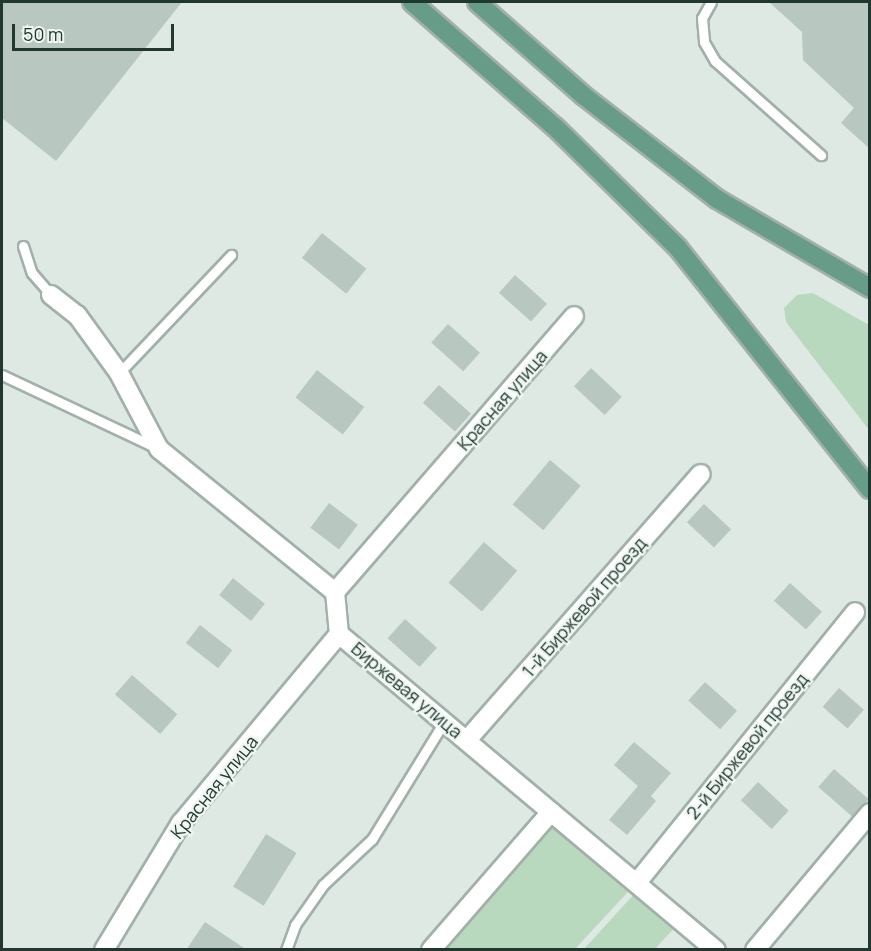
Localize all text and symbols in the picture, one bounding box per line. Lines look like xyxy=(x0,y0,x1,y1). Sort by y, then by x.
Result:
scale bar xyxy=(15,12,177,50)
text: 50 m xyxy=(23,22,63,46)
street label: Красная улица xyxy=(452,345,552,455)
street label: 1-й Биржевой проезд xyxy=(517,533,651,681)
street label: Биржевая улица xyxy=(347,637,467,743)
street label: 2-й Биржевой проезд xyxy=(681,669,813,823)
street label: Красная улица xyxy=(166,731,262,843)

